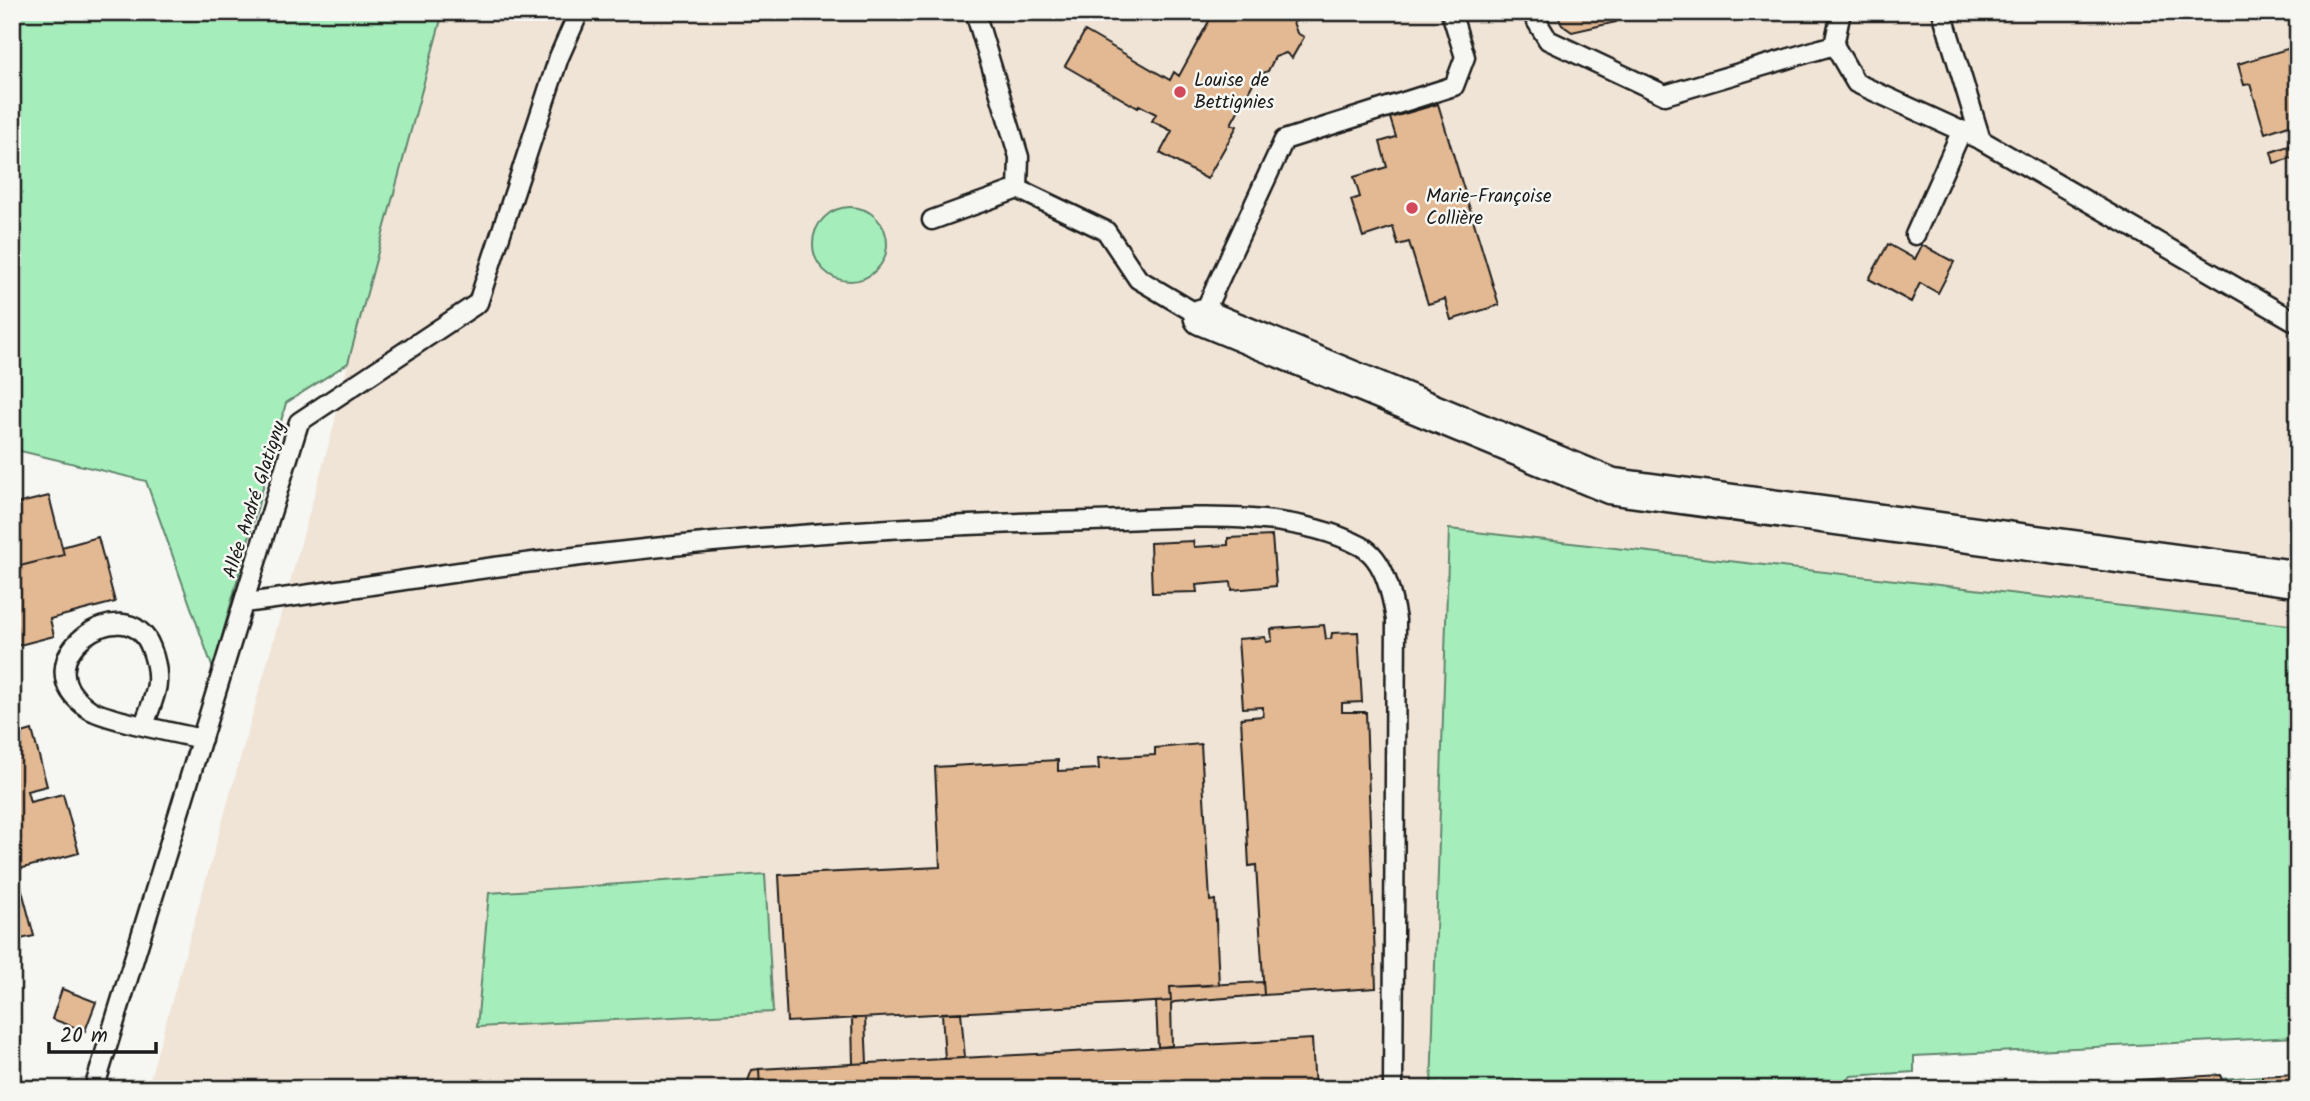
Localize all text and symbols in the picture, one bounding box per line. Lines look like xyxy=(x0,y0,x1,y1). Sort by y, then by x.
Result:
place label: Louise de Bettignies xyxy=(1194,66,1274,118)
marker: Louise de Bettignies xyxy=(1172,84,1188,100)
place label: Marie-Françoise Collière xyxy=(1426,182,1552,234)
marker: Marie-Françoise Collière xyxy=(1404,200,1420,216)
street label: Allée André Glatigny xyxy=(215,416,295,583)
scale bar xyxy=(49,1010,156,1054)
text: 20 m xyxy=(60,1020,108,1053)

